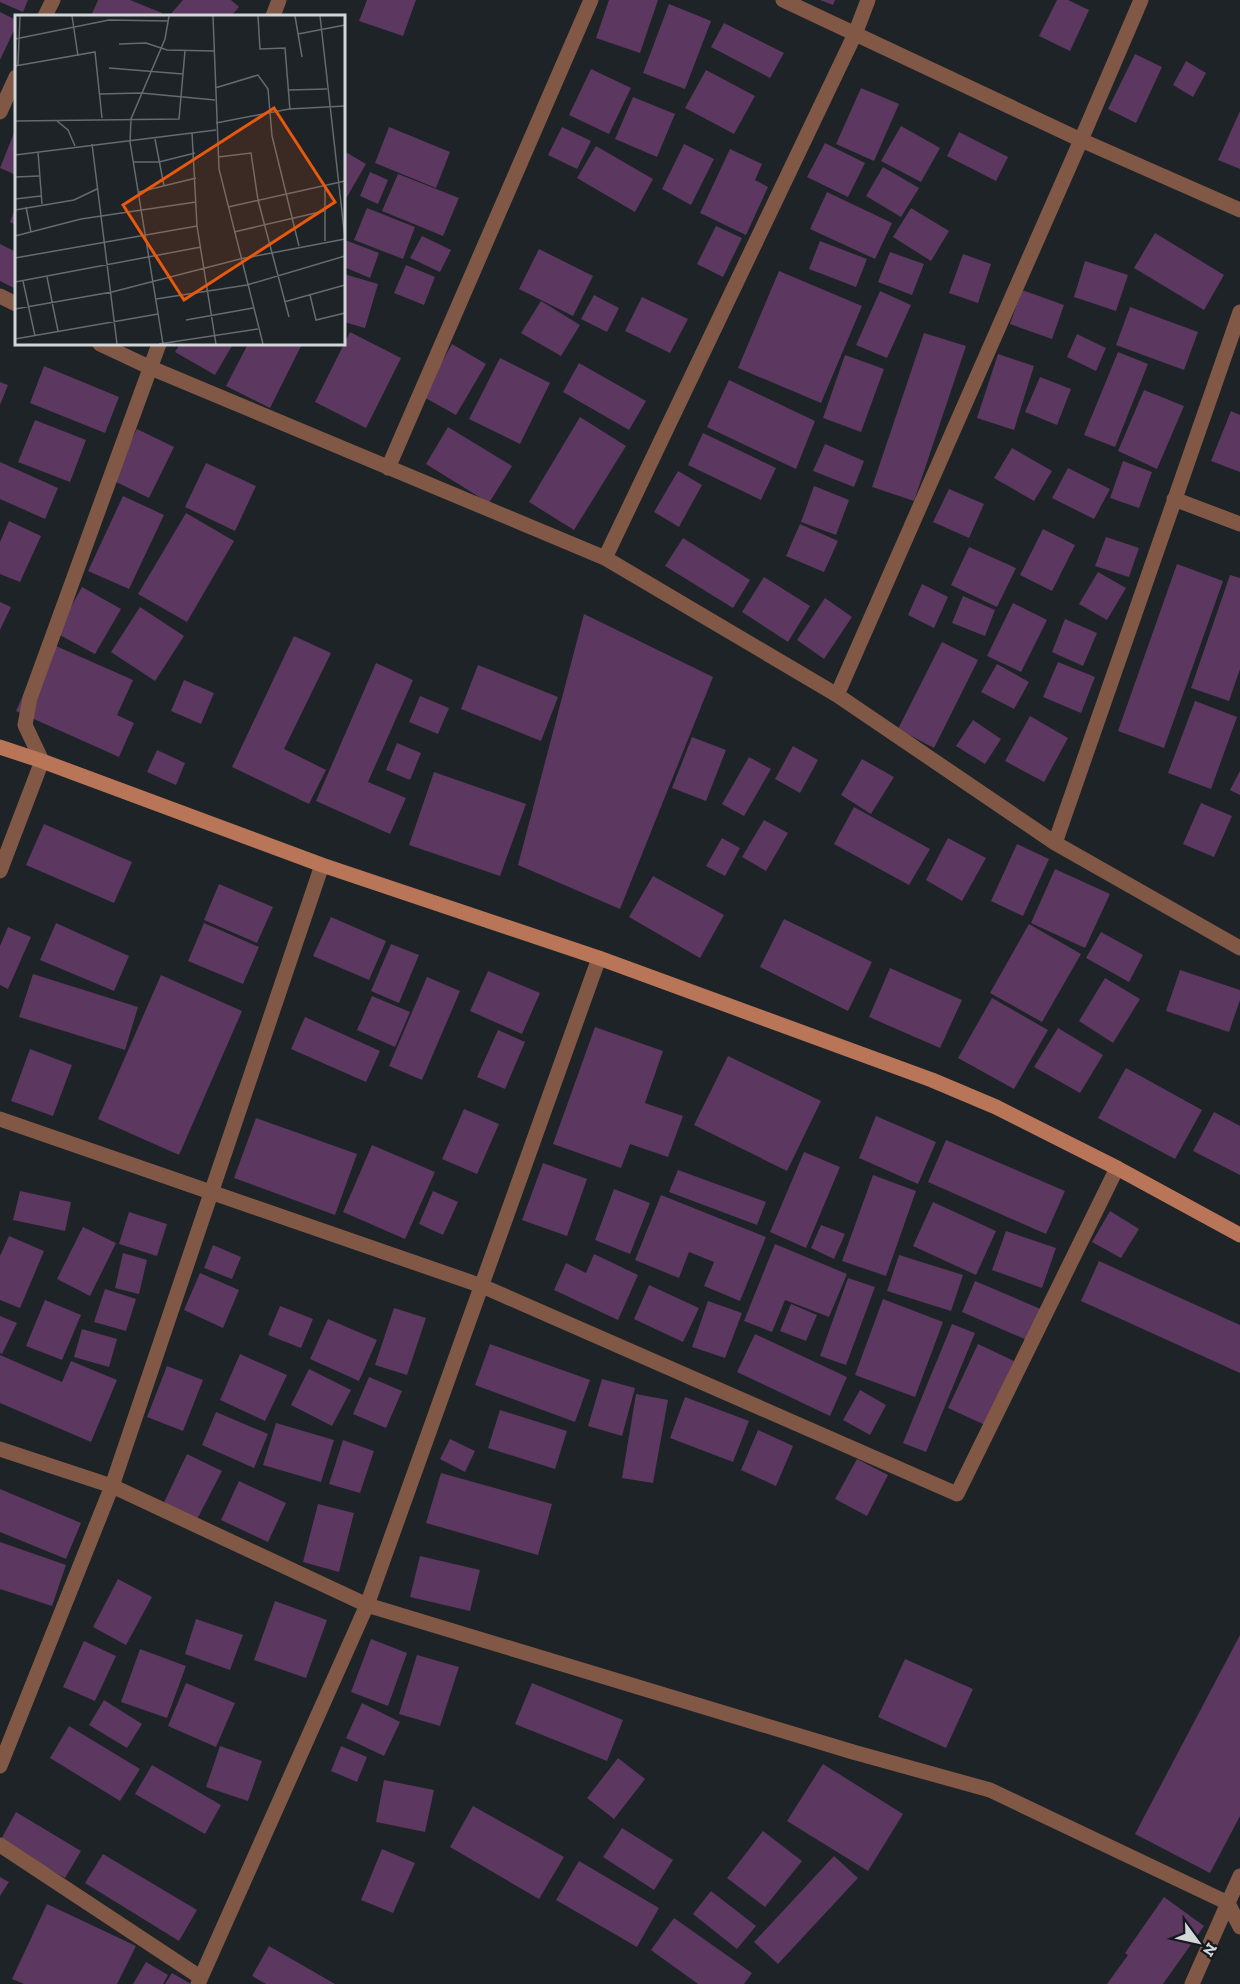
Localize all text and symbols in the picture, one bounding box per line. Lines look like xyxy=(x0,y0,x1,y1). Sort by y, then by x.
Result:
inset map xyxy=(15,15,345,345)
north arrow xyxy=(1168,1912,1228,1972)
text: N xyxy=(1199,1940,1221,1960)

